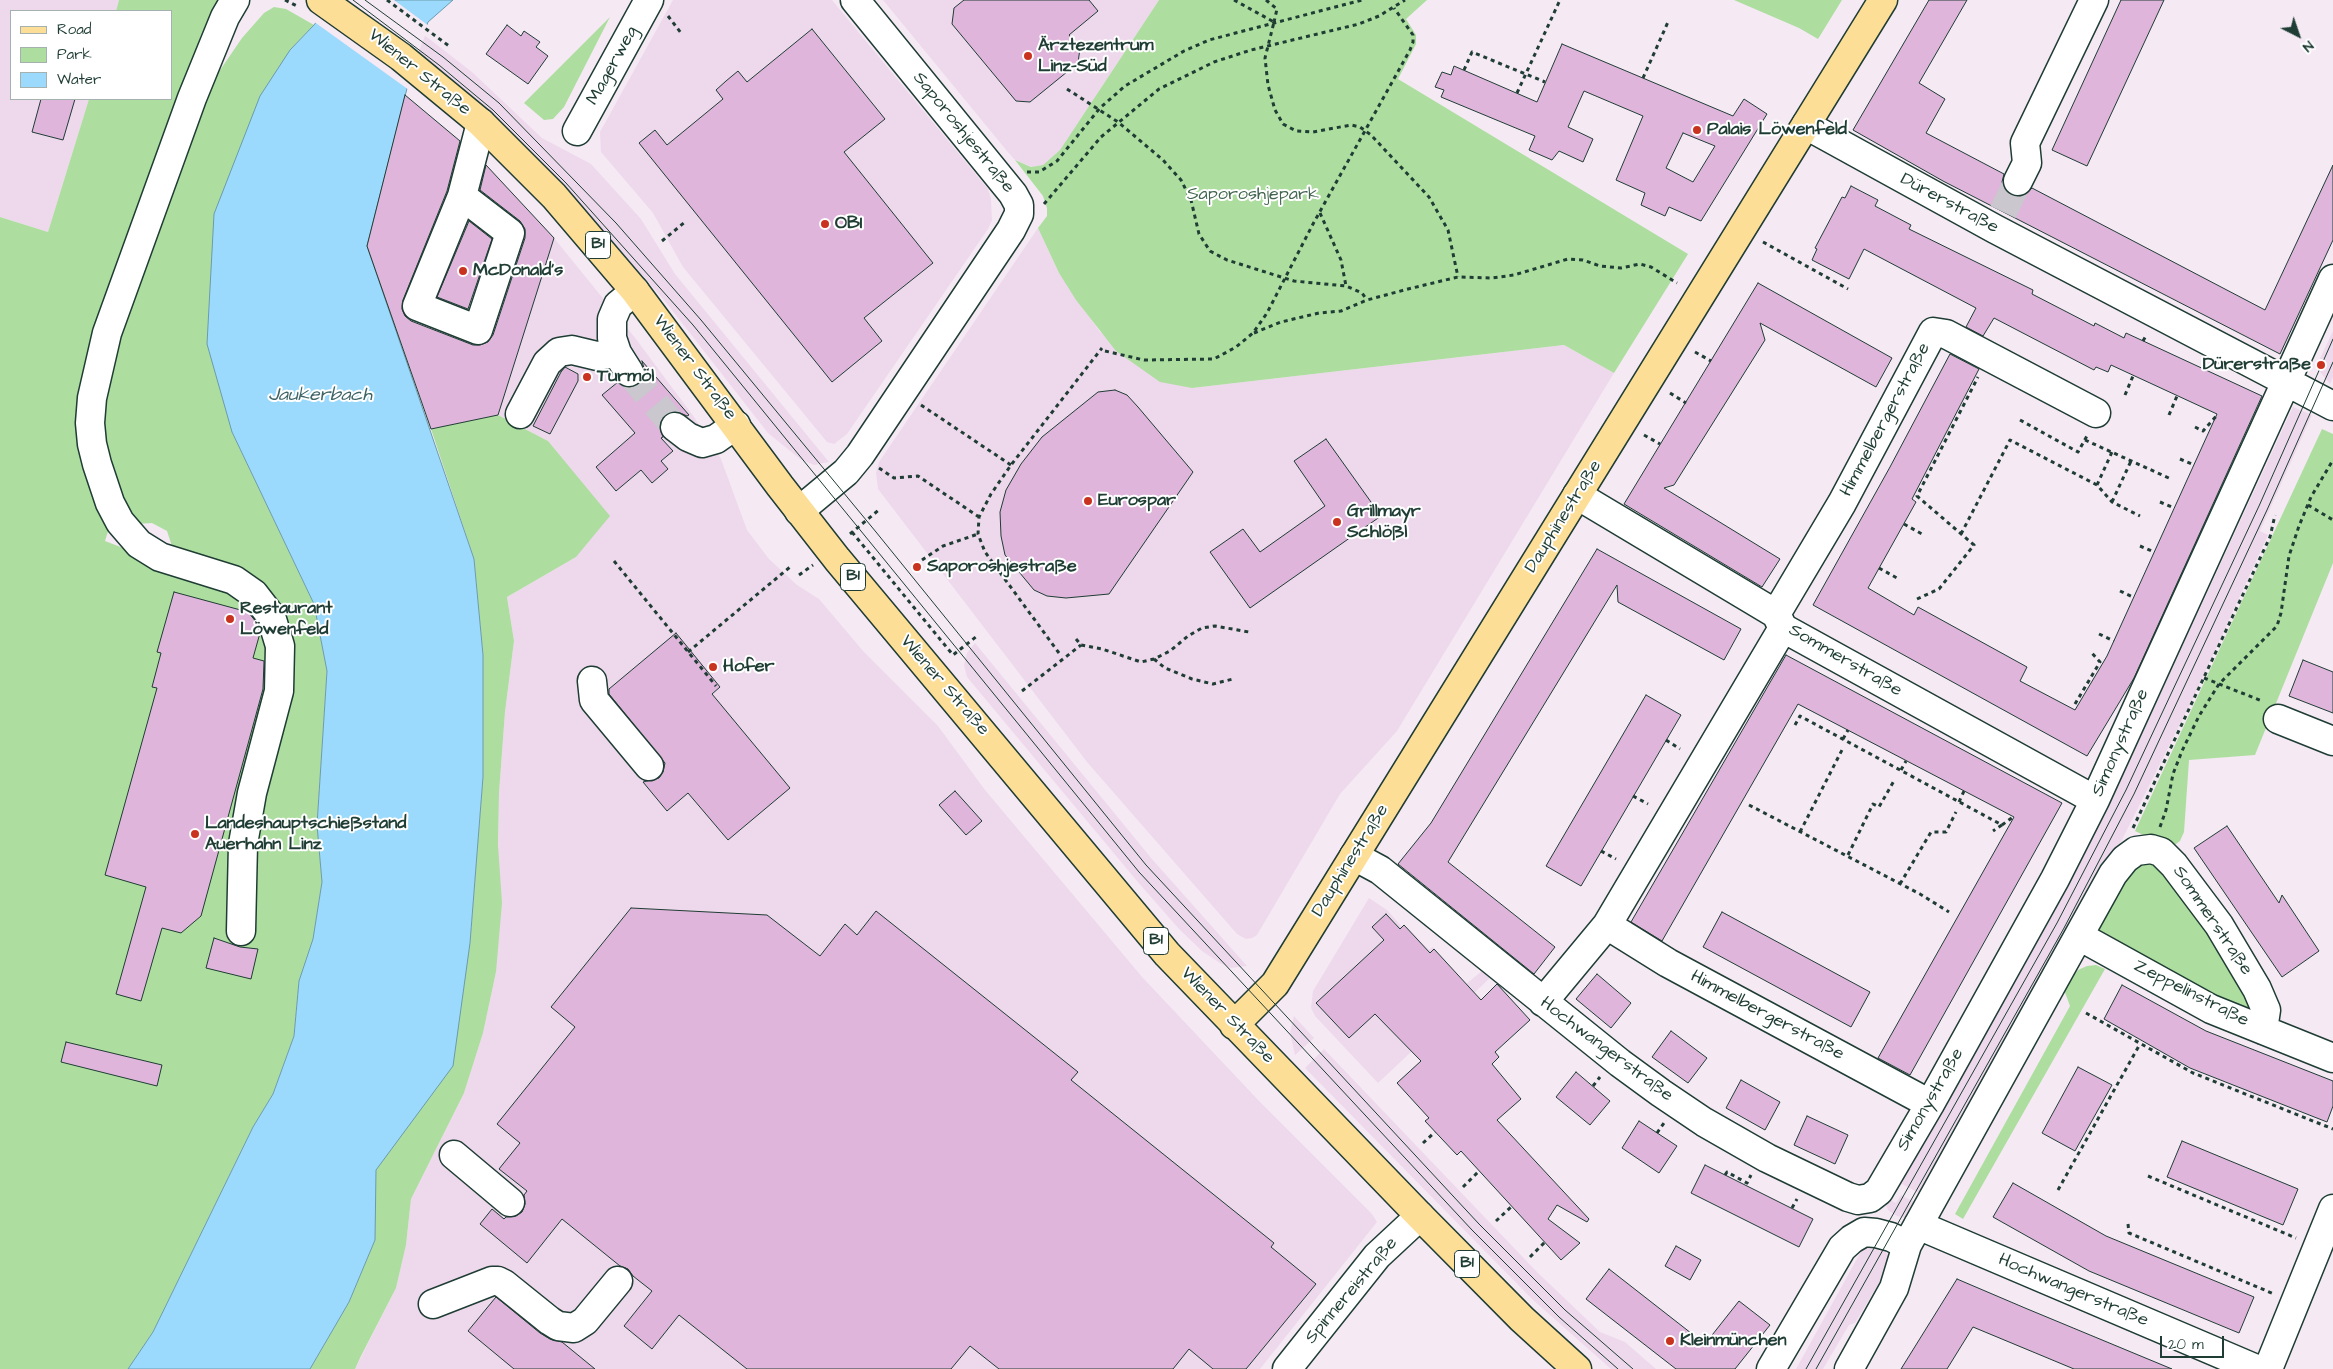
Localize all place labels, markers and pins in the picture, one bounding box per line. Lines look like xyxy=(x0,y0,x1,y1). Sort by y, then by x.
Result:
place label: Ärztezentrum Linz-Süd xyxy=(1038,35,1153,78)
marker: Ärztezentrum Linz-Süd xyxy=(1022,50,1034,62)
place label: Palais Löwenfeld xyxy=(1707,119,1847,141)
marker: Palais Löwenfeld xyxy=(1691,124,1703,136)
place label: OBI xyxy=(835,213,863,235)
marker: OBI xyxy=(819,218,831,230)
place label: McDonald's xyxy=(473,260,563,282)
marker: McDonald's xyxy=(457,265,469,277)
place label: Dürerstraße xyxy=(2203,354,2311,376)
marker: Dürerstraße xyxy=(2315,359,2327,371)
place label: Turmöl xyxy=(597,366,654,388)
marker: Turmöl xyxy=(581,371,593,383)
place label: Eurospar xyxy=(1098,490,1176,512)
marker: Eurospar xyxy=(1082,495,1094,507)
place label: Grillmayr Schlößl xyxy=(1347,501,1421,544)
marker: Grillmayr Schlößl xyxy=(1331,516,1343,528)
place label: Saporoshjestraße xyxy=(927,556,1077,578)
marker: Saporoshjestraße xyxy=(911,561,923,573)
place label: Restaurant Löwenfeld xyxy=(240,598,333,640)
marker: Restaurant Löwenfeld xyxy=(224,613,236,625)
place label: Hofer xyxy=(723,656,774,678)
marker: Hofer xyxy=(707,661,719,673)
place label: Landeshauptschießstand Auerhahn Linz xyxy=(205,813,406,856)
marker: Landeshauptschießstand Auerhahn Linz xyxy=(189,828,201,840)
place label: Kleinmünchen xyxy=(1680,1330,1786,1352)
marker: Kleinmünchen xyxy=(1664,1335,1676,1347)

